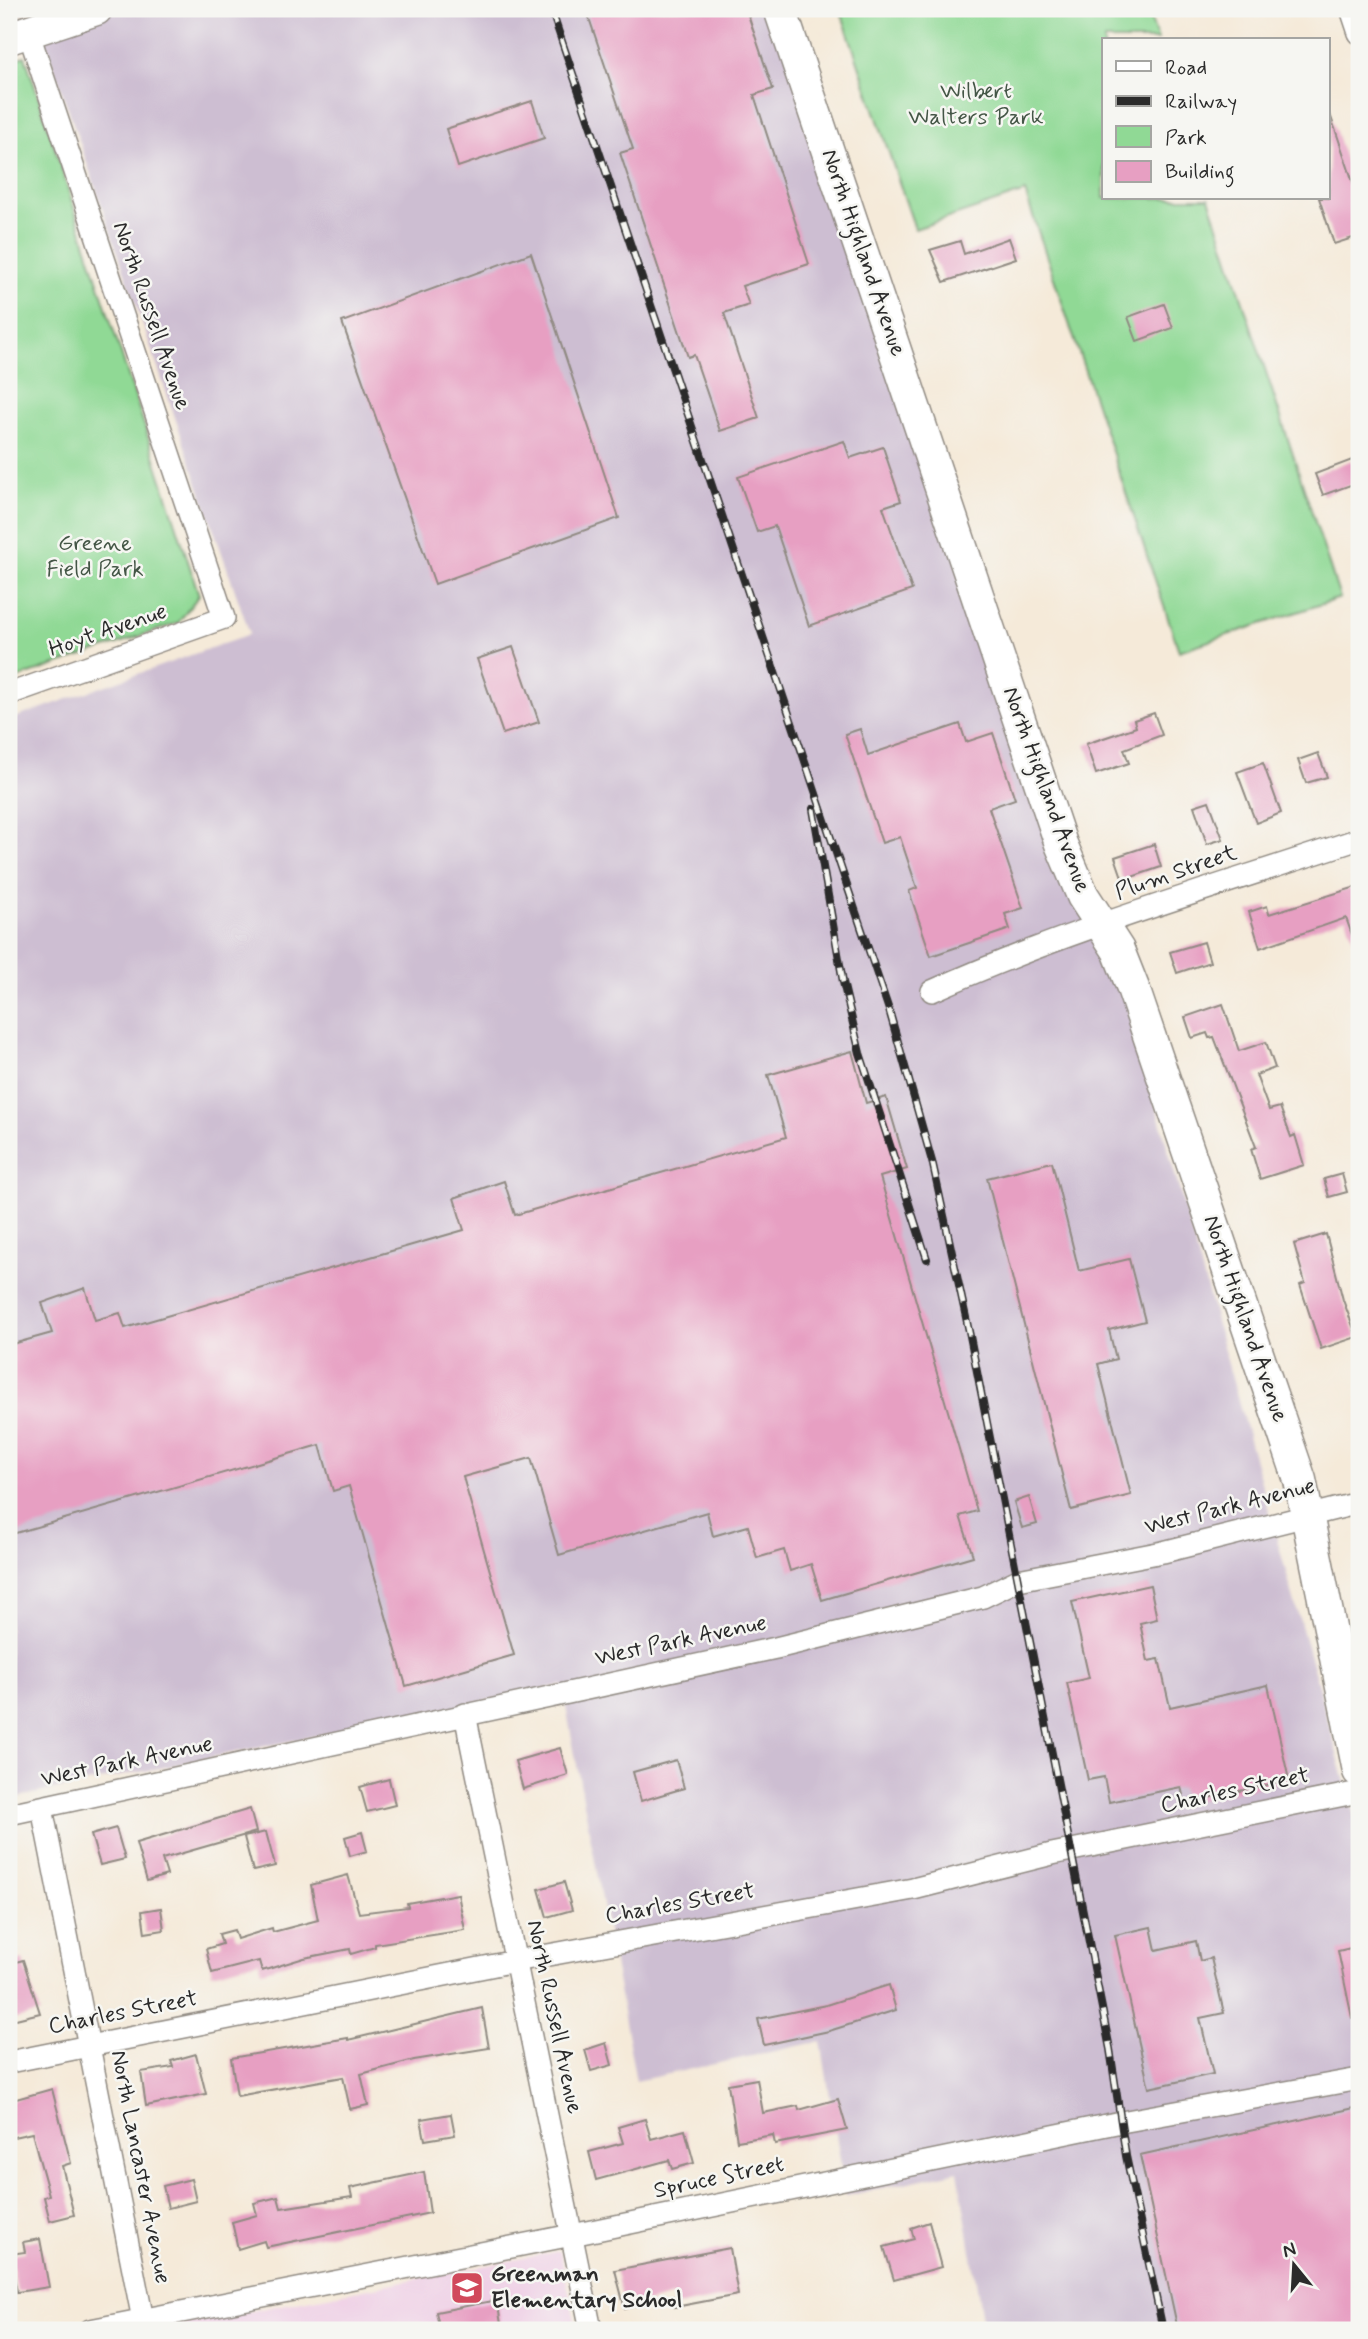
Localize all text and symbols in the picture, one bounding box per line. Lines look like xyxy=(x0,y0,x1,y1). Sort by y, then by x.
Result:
legend xyxy=(1102,38,1330,200)
text: Road xyxy=(1165,54,1207,82)
park label: Wilbert Walters Park xyxy=(908,77,1044,133)
text: Railway xyxy=(1165,88,1237,116)
text: Park xyxy=(1165,124,1207,152)
street label: North Highland Avenue xyxy=(812,145,913,361)
text: Building xyxy=(1165,158,1235,188)
street label: North Russell Avenue xyxy=(105,218,197,414)
park label: Greene Field Park xyxy=(46,529,144,585)
street label: Hoyt Avenue xyxy=(45,597,171,665)
street label: North Highland Avenue xyxy=(993,683,1097,898)
street label: Plum Street xyxy=(1111,838,1241,908)
street label: North Highland Avenue xyxy=(1194,1211,1295,1427)
street label: West Park Avenue xyxy=(1142,1471,1318,1543)
street label: West Park Avenue xyxy=(592,1608,770,1674)
street label: West Park Avenue xyxy=(38,1729,216,1795)
street label: Charles Street xyxy=(1158,1761,1312,1821)
street label: Charles Street xyxy=(603,1876,757,1932)
street label: North Russell Avenue xyxy=(519,1917,589,2117)
street label: Charles Street xyxy=(46,1984,200,2042)
street label: North Lancaster Avenue xyxy=(103,2048,177,2286)
street label: Spruce Street xyxy=(651,2150,787,2206)
north arrow xyxy=(1260,2230,1330,2300)
text: N xyxy=(1279,2236,1299,2264)
place label: Greenman Elementary School xyxy=(491,2260,682,2316)
school or university icon: Greenman Elementary School xyxy=(448,2269,486,2307)

